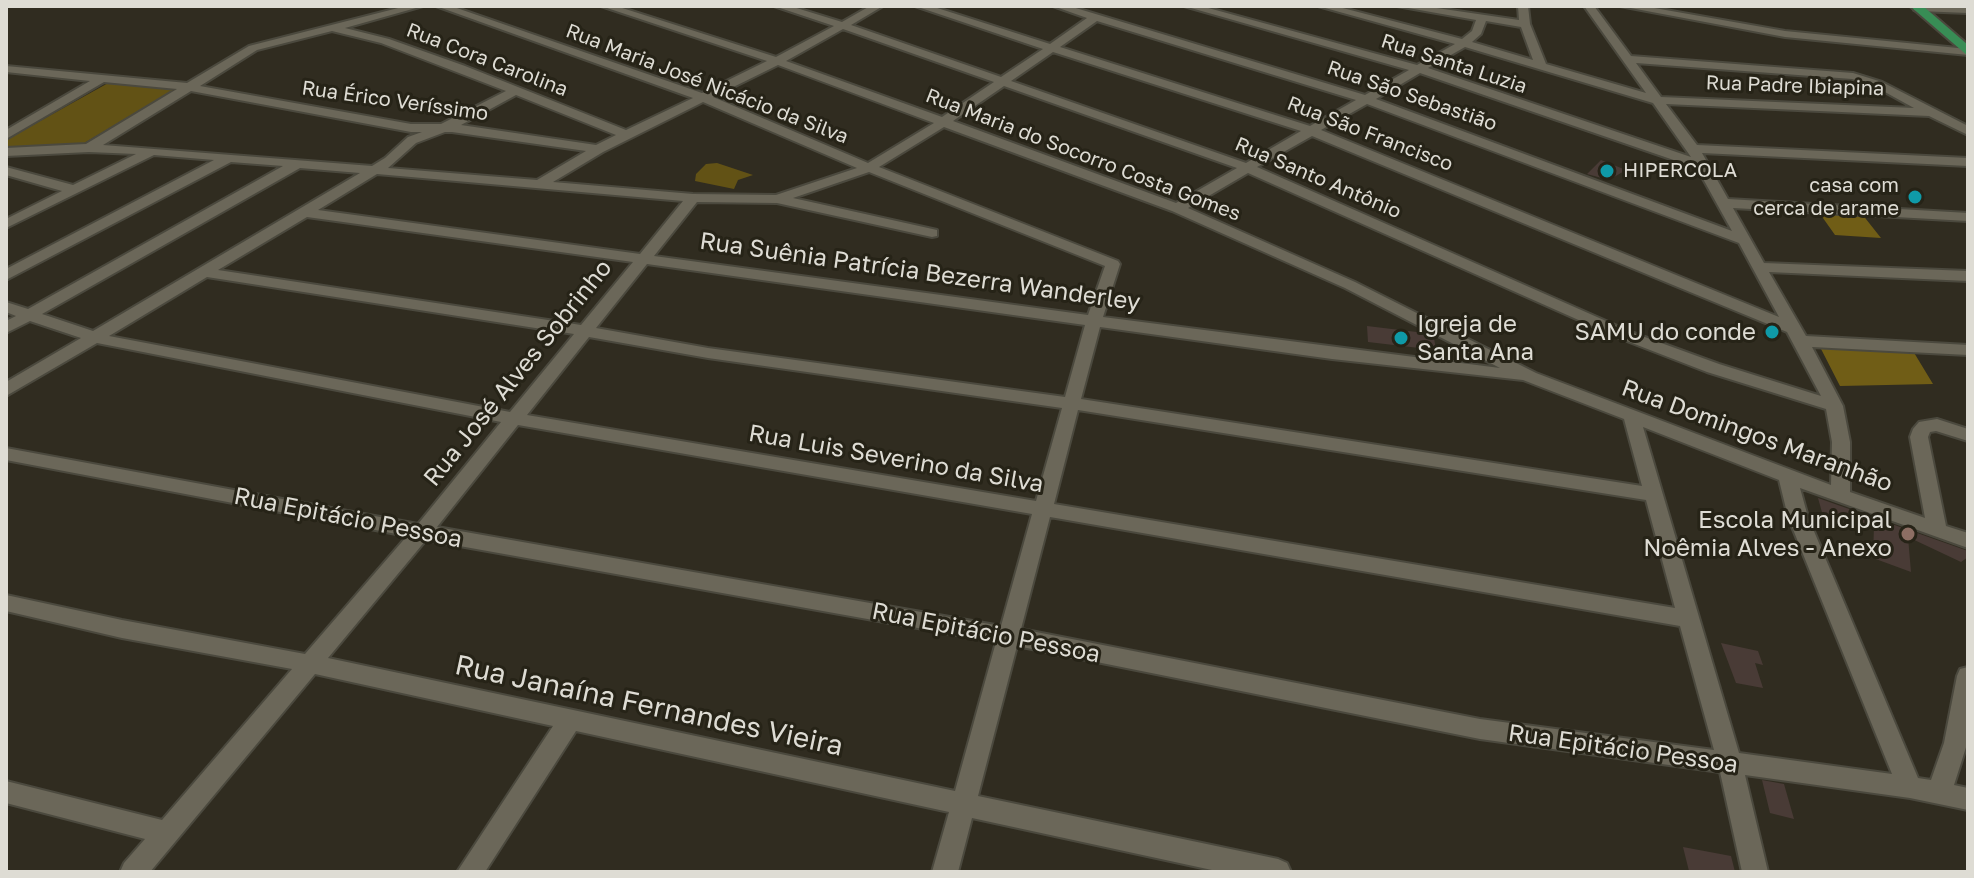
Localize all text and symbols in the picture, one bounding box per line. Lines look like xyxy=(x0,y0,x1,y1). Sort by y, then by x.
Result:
street label: Rua Cora Carolina xyxy=(403,18,571,102)
street label: Rua Maria José Nicácio da Silva xyxy=(562,19,852,149)
street label: Rua Santa Luzia xyxy=(1378,29,1530,99)
street label: Rua São Sebastião xyxy=(1324,56,1500,136)
street label: Rua Padre Ibiapina xyxy=(1705,71,1885,101)
street label: Rua Érico Veríssimo xyxy=(300,76,490,126)
street label: Rua Maria do Socorro Costa Gomes xyxy=(922,84,1244,226)
street label: Rua São Francisco xyxy=(1284,91,1456,177)
street label: Rua Santo Antônio xyxy=(1231,132,1405,224)
place label: HIPERCOLA xyxy=(1623,159,1737,183)
marker: HIPERCOLA xyxy=(1598,162,1616,180)
place label: casa com cerca de arame xyxy=(1753,174,1899,221)
marker: casa com cerca de arame xyxy=(1906,188,1924,206)
street label: Rua Suênia Patrícia Bezerra Wanderley xyxy=(698,227,1142,317)
street label: Rua José Alves Sobrinho xyxy=(418,254,618,492)
place label: Igreja de Santa Ana xyxy=(1417,310,1534,366)
place label: SAMU do conde xyxy=(1575,318,1756,346)
marker: SAMU do conde xyxy=(1763,323,1781,341)
marker: Igreja de Santa Ana xyxy=(1392,329,1410,347)
street label: Rua Domingos Maranhão xyxy=(1618,374,1896,498)
street label: Rua Luis Severino da Silva xyxy=(746,419,1046,499)
street label: Rua Epitácio Pessoa xyxy=(232,482,464,554)
place label: Escola Municipal Noêmia Alves - Anexo xyxy=(1643,506,1892,562)
marker: Escola Municipal Noêmia Alves - Anexo xyxy=(1899,525,1917,543)
street label: Rua Epitácio Pessoa xyxy=(870,597,1102,669)
street label: Rua Janaína Fernandes Vieira xyxy=(452,648,846,764)
street label: Rua Epitácio Pessoa xyxy=(1506,719,1740,779)

